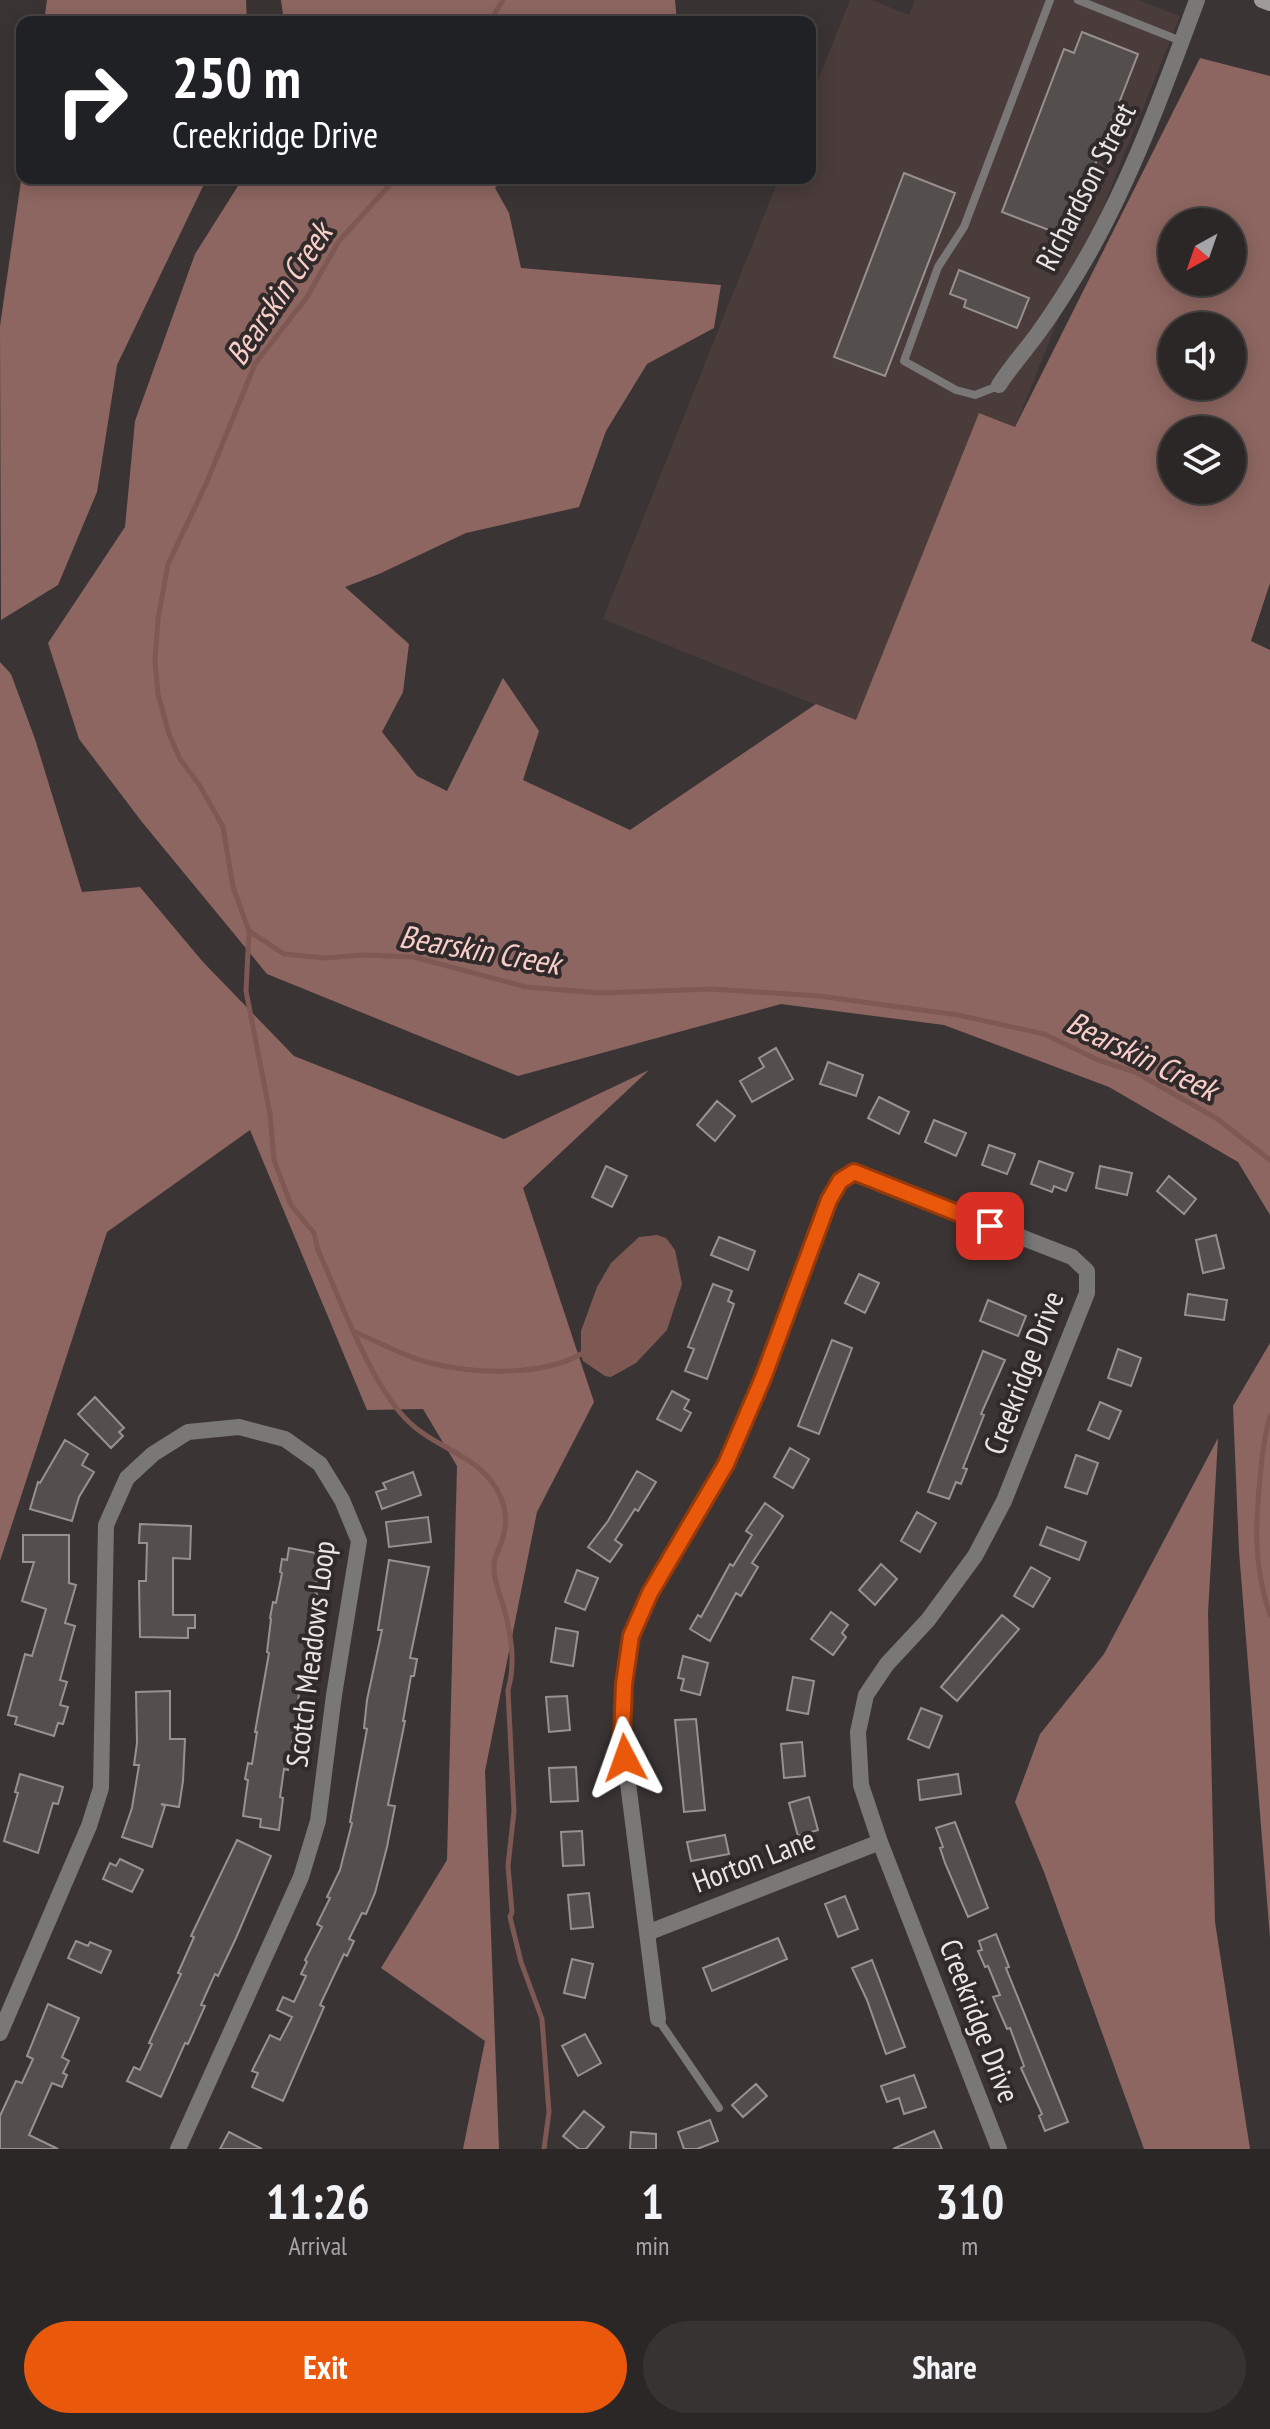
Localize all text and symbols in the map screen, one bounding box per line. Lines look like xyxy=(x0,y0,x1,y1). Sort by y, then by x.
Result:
text: 250 m xyxy=(172,41,301,113)
icon: right xyxy=(40,48,144,152)
street label: Richardson Street xyxy=(1026,95,1144,277)
text: Creekridge Drive xyxy=(172,111,378,158)
north arrow xyxy=(1158,208,1246,296)
map controls xyxy=(1158,208,1246,504)
water label: Bearskin Creek xyxy=(215,211,343,373)
button: sound xyxy=(1158,312,1246,400)
button: layers xyxy=(1158,416,1246,504)
water label: Bearskin Creek xyxy=(397,914,567,984)
water label: Bearskin Creek xyxy=(1060,1001,1228,1111)
pin xyxy=(956,1192,1024,1260)
icon: arrive xyxy=(968,1204,1012,1248)
street label: Creekridge Drive xyxy=(974,1285,1072,1460)
street label: Scotch Meadows Loop xyxy=(276,1538,343,1769)
position arrow xyxy=(583,1716,667,1800)
street label: Horton Lane xyxy=(687,1818,820,1901)
street label: Creekridge Drive xyxy=(931,1933,1029,2108)
text: 11:26 xyxy=(266,2170,370,2232)
text: 1 xyxy=(641,2170,664,2232)
text: 310 xyxy=(935,2170,1004,2232)
text: Arrival xyxy=(288,2229,347,2262)
text: min xyxy=(635,2229,669,2262)
text: m xyxy=(961,2229,978,2262)
button: Exit xyxy=(24,2321,627,2413)
button: Share xyxy=(643,2321,1246,2413)

